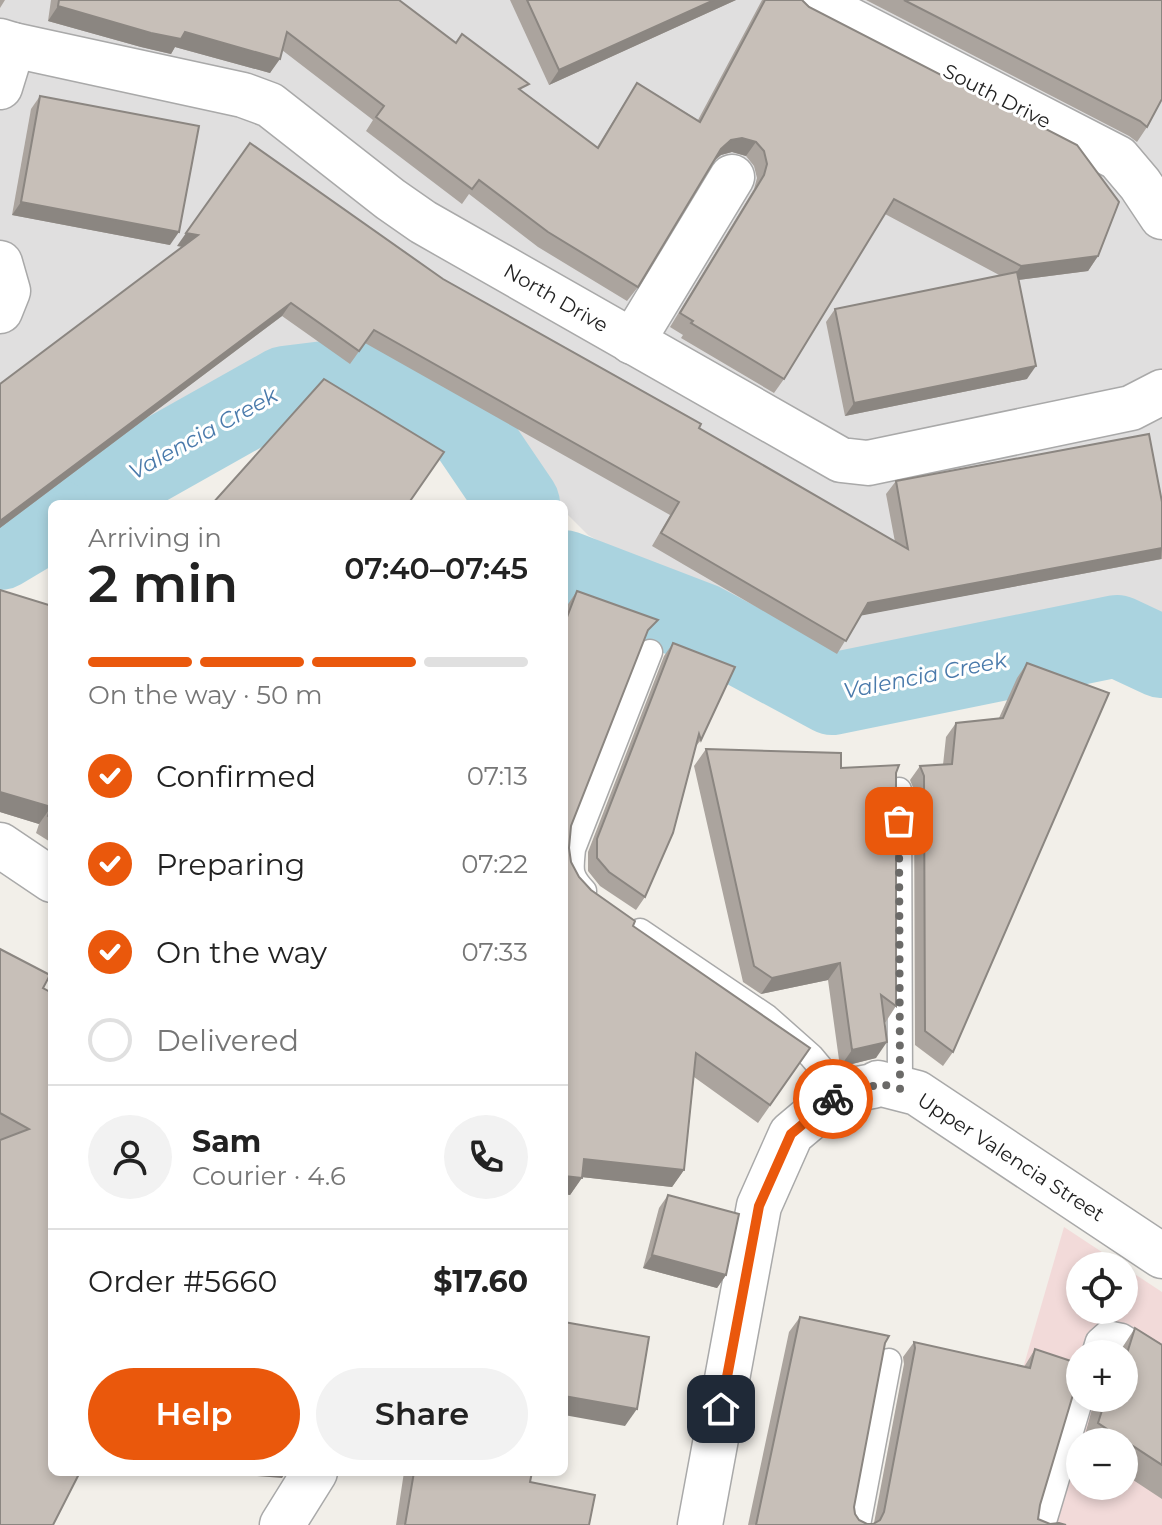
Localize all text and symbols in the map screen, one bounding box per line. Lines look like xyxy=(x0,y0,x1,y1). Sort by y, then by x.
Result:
street label: South Drive xyxy=(939,59,1055,133)
street label: North Drive xyxy=(500,259,612,337)
water label: Valencia Creek xyxy=(124,381,283,485)
text: Arriving in xyxy=(88,522,222,554)
text: 07:40–07:45 xyxy=(344,550,528,587)
text: 2 min xyxy=(88,552,238,615)
water label: Valencia Creek xyxy=(841,646,1010,705)
text: On the way · 50 m xyxy=(88,679,323,711)
icon: check xyxy=(88,754,132,798)
text: Confirmed xyxy=(156,758,316,795)
text: 07:13 xyxy=(467,760,528,792)
pin xyxy=(865,787,933,855)
icon: bag xyxy=(877,799,921,843)
icon: check xyxy=(88,842,132,886)
text: Preparing xyxy=(156,846,305,883)
text: 07:22 xyxy=(461,848,528,880)
icon: check xyxy=(88,930,132,974)
text: On the way xyxy=(156,934,327,971)
text: 07:33 xyxy=(461,936,528,968)
text: Delivered xyxy=(156,1022,299,1059)
courier xyxy=(793,1059,873,1139)
icon: bike xyxy=(811,1077,855,1121)
street label: Upper Valencia Street xyxy=(913,1088,1109,1226)
button: person xyxy=(88,1115,172,1199)
button: phone xyxy=(444,1115,528,1199)
text: Sam xyxy=(192,1123,261,1160)
text: Courier · 4.6 xyxy=(192,1160,346,1192)
map controls xyxy=(1066,1252,1138,1500)
button: locate xyxy=(1066,1252,1138,1324)
text: Order #5660 xyxy=(88,1263,277,1300)
text: $17.60 xyxy=(433,1263,528,1300)
button: + xyxy=(1066,1340,1138,1412)
button: Help xyxy=(88,1368,300,1460)
button: Share xyxy=(316,1368,528,1460)
pin xyxy=(687,1375,755,1443)
icon: home xyxy=(699,1387,743,1431)
button: − xyxy=(1066,1428,1138,1500)

